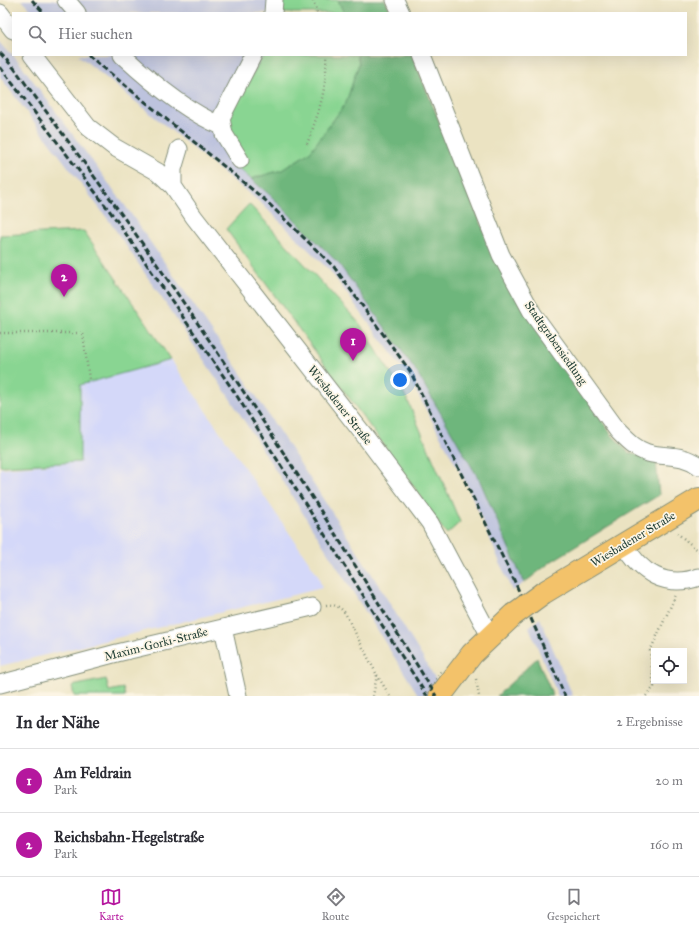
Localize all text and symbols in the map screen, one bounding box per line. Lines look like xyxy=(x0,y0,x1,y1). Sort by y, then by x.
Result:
search box xyxy=(12,12,687,56)
icon: search xyxy=(26,23,48,45)
text: Hier suchen xyxy=(58,25,133,43)
pin: 2 xyxy=(51,264,77,297)
street label: Stadtgrabensiedlung xyxy=(521,298,590,389)
pin: 1 xyxy=(340,328,366,361)
street label: Wiesbadener Straße xyxy=(305,363,375,447)
your location xyxy=(390,370,410,390)
street label: Wiesbadener Straße xyxy=(588,508,678,570)
street label: Maxim-Gorki-Straße xyxy=(103,624,209,664)
map controls xyxy=(651,648,687,684)
button: locate xyxy=(651,648,687,684)
text: In der Nähe xyxy=(16,712,100,733)
text: 2 Ergebnisse xyxy=(616,714,683,730)
text: Am Feldrain xyxy=(54,764,131,782)
text: 1 xyxy=(26,773,32,789)
text: 20 m xyxy=(655,773,683,789)
text: Park xyxy=(54,782,78,798)
text: Reichsbahn-Hegelstraße xyxy=(54,828,204,846)
text: 2 xyxy=(26,837,32,853)
text: 160 m xyxy=(650,837,683,853)
text: Park xyxy=(54,846,78,862)
tab: Karte xyxy=(99,886,124,923)
tab: Route xyxy=(322,886,349,923)
tab: Gespeichert xyxy=(547,886,600,923)

